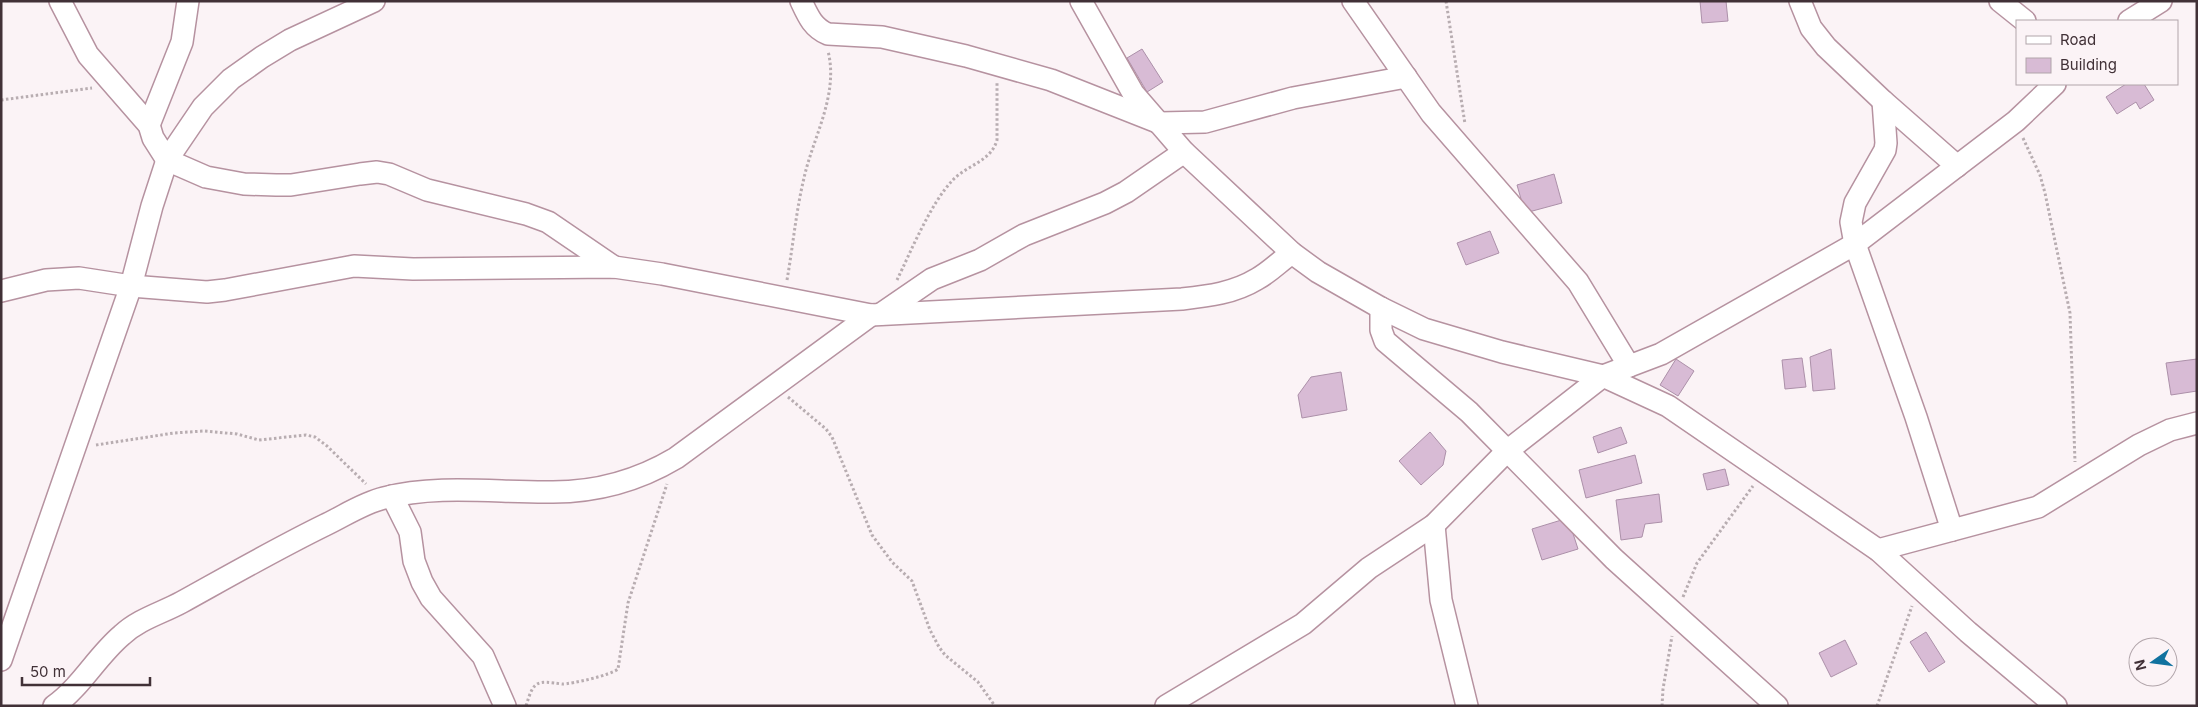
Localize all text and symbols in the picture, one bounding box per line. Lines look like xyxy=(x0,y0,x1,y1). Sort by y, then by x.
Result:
legend xyxy=(2016,20,2178,85)
text: Road xyxy=(2060,30,2096,49)
text: Building xyxy=(2060,55,2117,74)
north arrow xyxy=(2128,637,2178,687)
scale bar xyxy=(22,654,150,686)
text: N xyxy=(2130,658,2149,672)
text: 50 m xyxy=(30,662,66,681)

